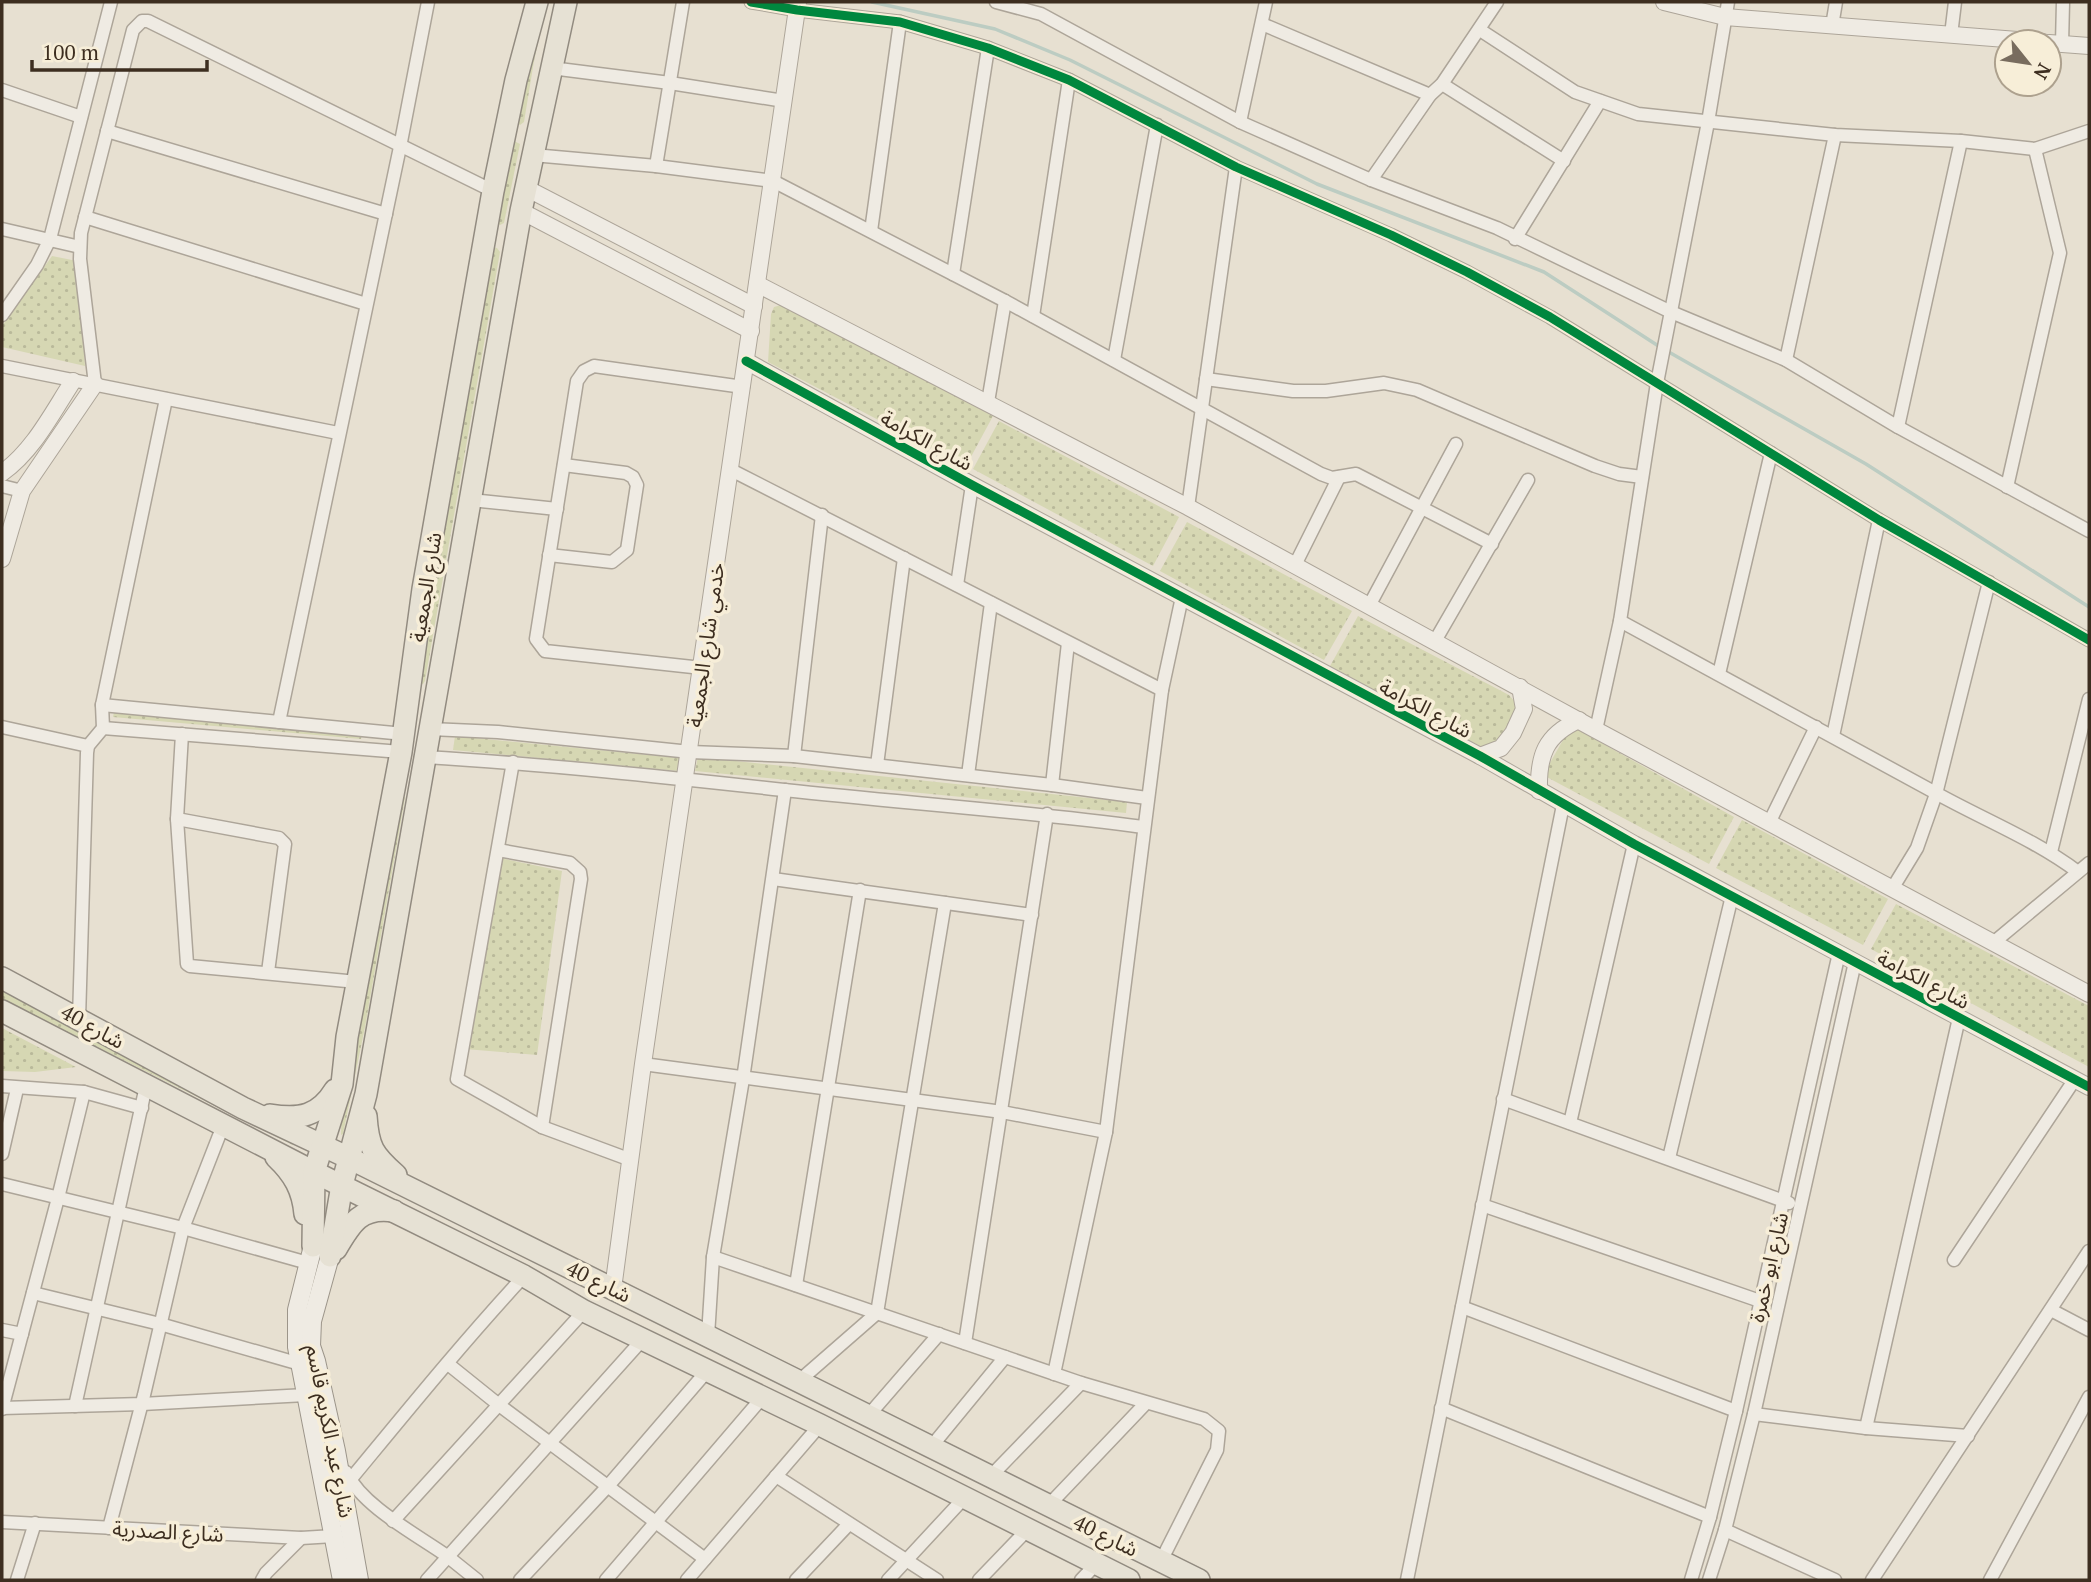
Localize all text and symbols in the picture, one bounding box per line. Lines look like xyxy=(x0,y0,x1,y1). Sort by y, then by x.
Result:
scale bar xyxy=(32,28,206,72)
north arrow xyxy=(1993,28,2063,98)
text: 100 m xyxy=(42,38,99,66)
text: N xyxy=(2028,59,2058,85)
street label: شارع الكرامة xyxy=(875,403,978,479)
street label: شارع الجمعية xyxy=(402,530,449,644)
street label: خدمي شارع الجمعية xyxy=(680,561,733,730)
street label: شارع الكرامة xyxy=(1374,672,1477,746)
street label: شارع الكرامة xyxy=(1872,943,1975,1017)
street label: شارع 40 xyxy=(55,997,130,1057)
street label: شارع ابو خمرة xyxy=(1742,1209,1796,1325)
street label: شارع 40 xyxy=(561,1253,636,1310)
street label: شارع عبد الكريم قاسم xyxy=(299,1342,362,1520)
street label: شارع 40 xyxy=(1068,1507,1143,1564)
street label: شارع الصدرية xyxy=(112,1514,224,1550)

